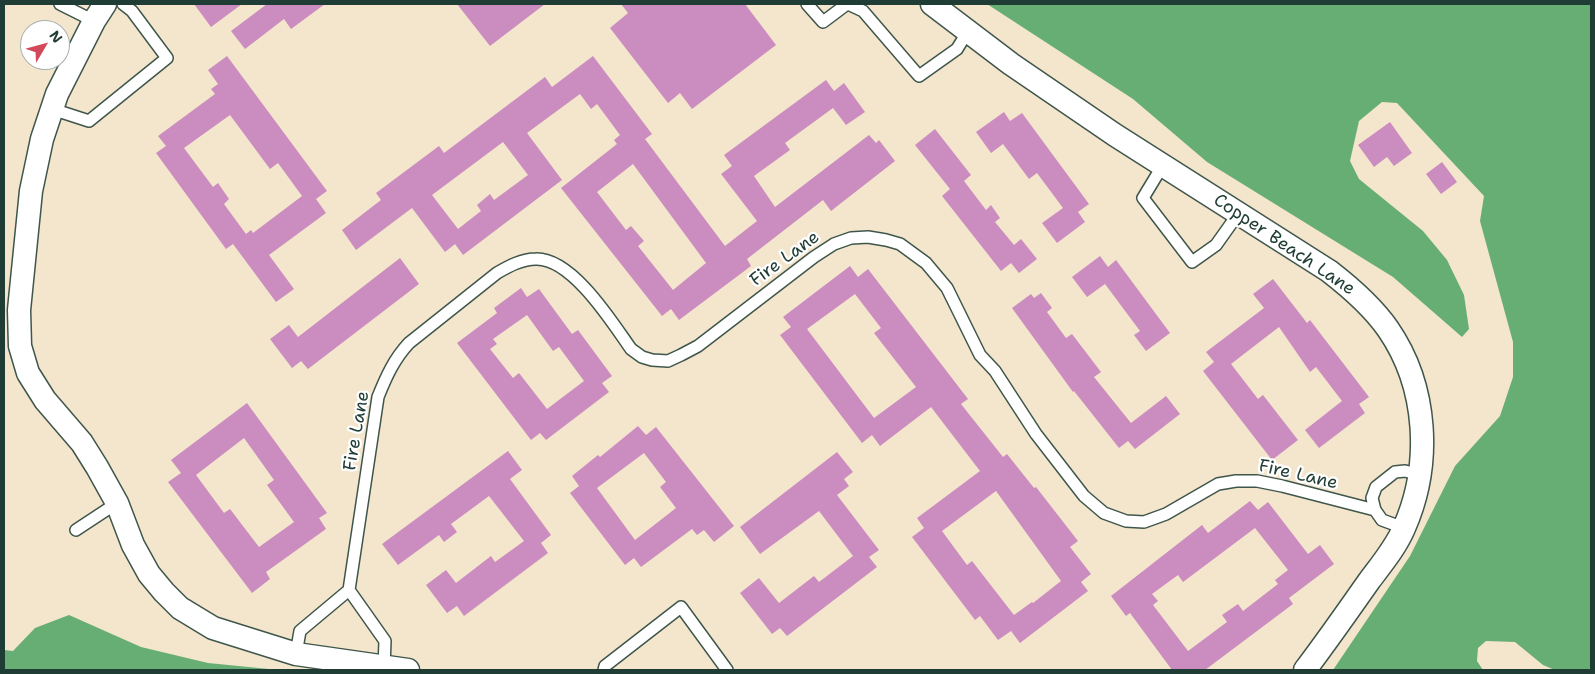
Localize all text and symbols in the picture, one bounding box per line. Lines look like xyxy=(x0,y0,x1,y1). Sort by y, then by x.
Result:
north arrow xyxy=(20,20,70,70)
text: N xyxy=(46,27,67,46)
street label: Copper Beach Lane xyxy=(1209,190,1359,300)
street label: Fire Lane xyxy=(746,227,824,291)
street label: Fire Lane xyxy=(339,389,375,473)
street label: Fire Lane xyxy=(1256,455,1340,495)

